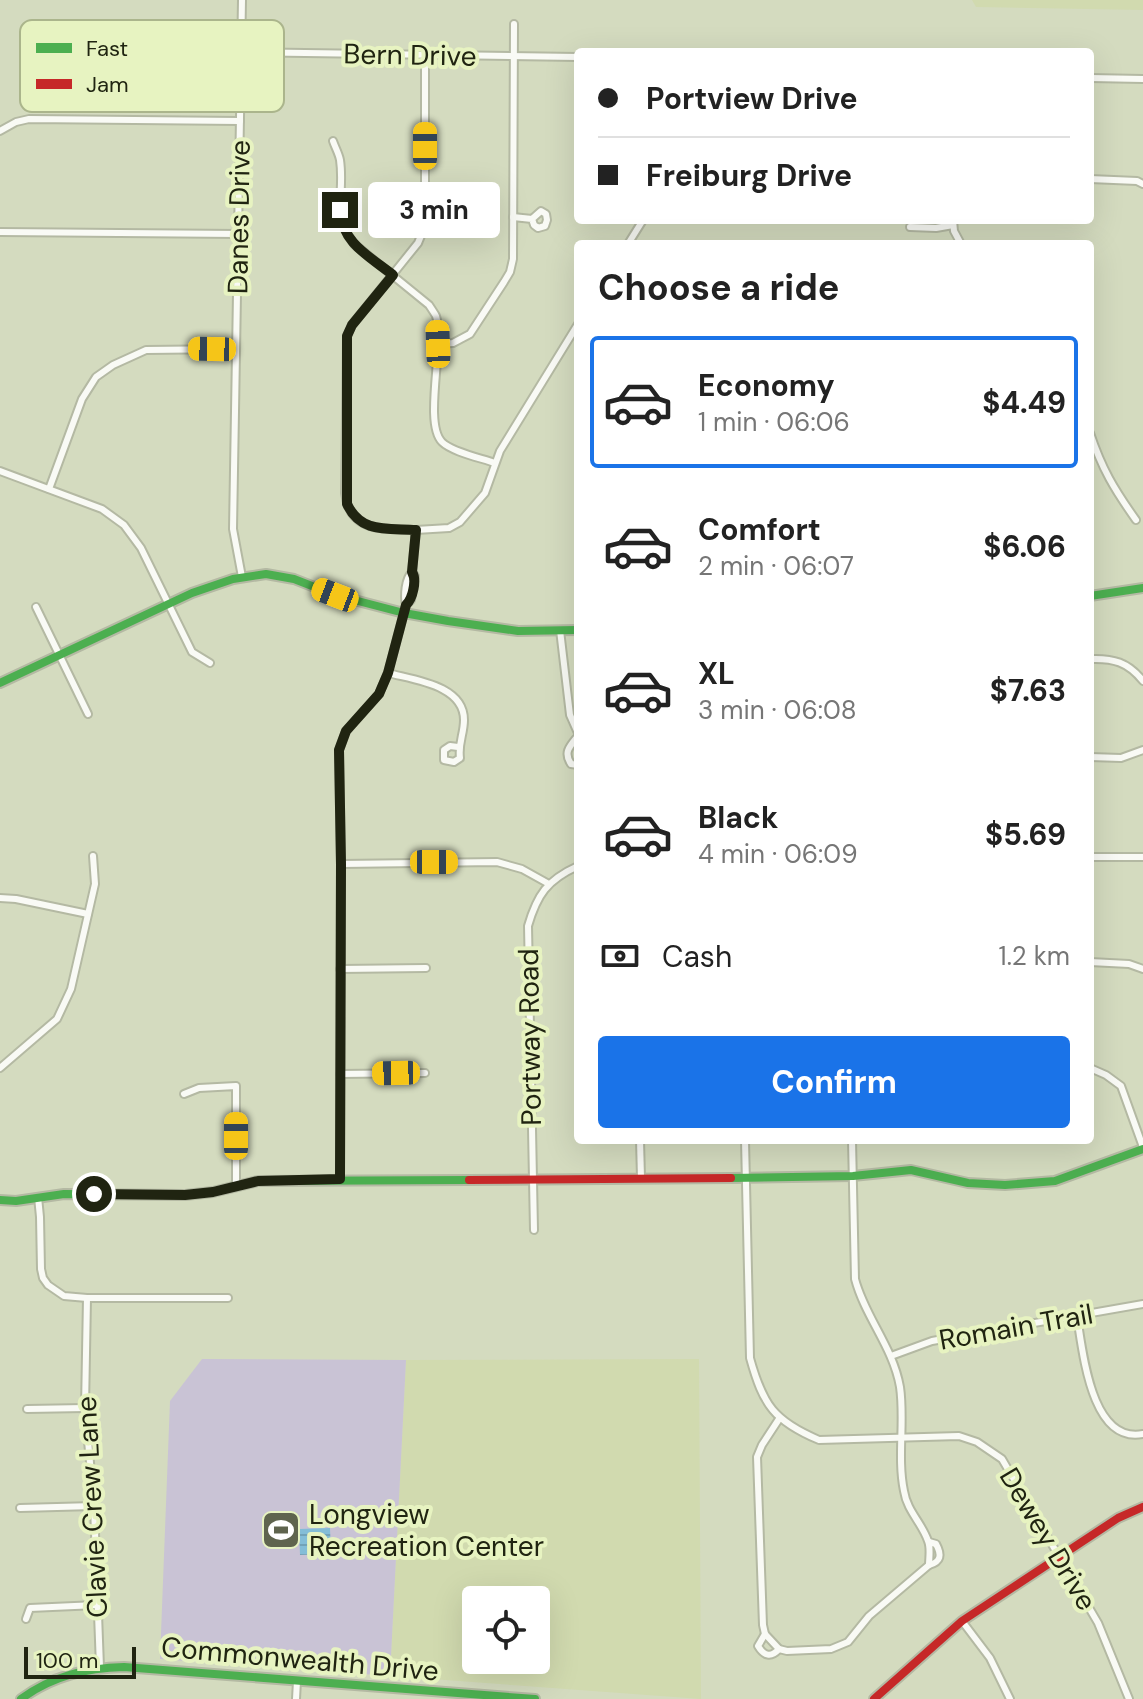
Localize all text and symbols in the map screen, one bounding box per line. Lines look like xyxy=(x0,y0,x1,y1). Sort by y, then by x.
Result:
legend xyxy=(20,20,284,112)
text: Fast xyxy=(86,34,128,63)
street label: Bern Drive xyxy=(343,35,477,75)
text: Jam xyxy=(86,70,129,99)
text: Portview Drive xyxy=(646,79,858,118)
car xyxy=(413,122,437,170)
street label: Danes Drive xyxy=(219,140,259,294)
text: Freiburg Drive xyxy=(646,156,852,195)
callout: 3 min xyxy=(368,182,500,238)
route end xyxy=(322,192,358,228)
text: 3 min xyxy=(399,193,469,227)
text: Choose a ride xyxy=(598,264,839,311)
car xyxy=(425,320,451,368)
car xyxy=(188,337,236,361)
icon: car xyxy=(602,366,674,438)
text: Economy xyxy=(698,366,835,405)
text: $4.49 xyxy=(982,383,1066,422)
text: 1 min · 06:06 xyxy=(698,405,850,439)
icon: car xyxy=(602,510,674,582)
text: Comfort xyxy=(698,510,821,549)
text: $6.06 xyxy=(983,527,1066,566)
text: 2 min · 06:07 xyxy=(698,549,854,583)
car xyxy=(308,575,362,615)
icon: car xyxy=(602,654,674,726)
text: XL xyxy=(698,654,735,693)
text: $7.63 xyxy=(990,671,1066,710)
text: 3 min · 06:08 xyxy=(698,693,857,727)
icon: car xyxy=(602,798,674,870)
text: Black xyxy=(698,798,778,837)
text: $5.69 xyxy=(985,815,1066,854)
text: 4 min · 06:09 xyxy=(698,837,857,871)
car xyxy=(410,850,458,874)
icon: cash xyxy=(598,934,642,978)
text: Cash xyxy=(662,937,732,976)
text: 1.2 km xyxy=(999,939,1070,973)
street label: Portway Road xyxy=(510,948,550,1126)
button: Confirm xyxy=(598,1036,1070,1128)
car xyxy=(372,1061,420,1085)
car xyxy=(224,1112,248,1160)
route start xyxy=(76,1176,112,1212)
street label: Romain Trail xyxy=(936,1295,1096,1359)
street label: Clavie Crew Lane xyxy=(68,1395,116,1619)
street label: Dewey Drive xyxy=(991,1461,1105,1617)
place label: Longview Recreation Center xyxy=(309,1496,544,1565)
sports icon: Longview Recreation Center xyxy=(260,1509,302,1551)
map controls xyxy=(462,1586,550,1674)
button: locate xyxy=(462,1586,550,1674)
street label: Commonwealth Drive xyxy=(160,1628,440,1690)
scale bar xyxy=(24,1643,136,1679)
text: 100 m xyxy=(36,1646,98,1675)

